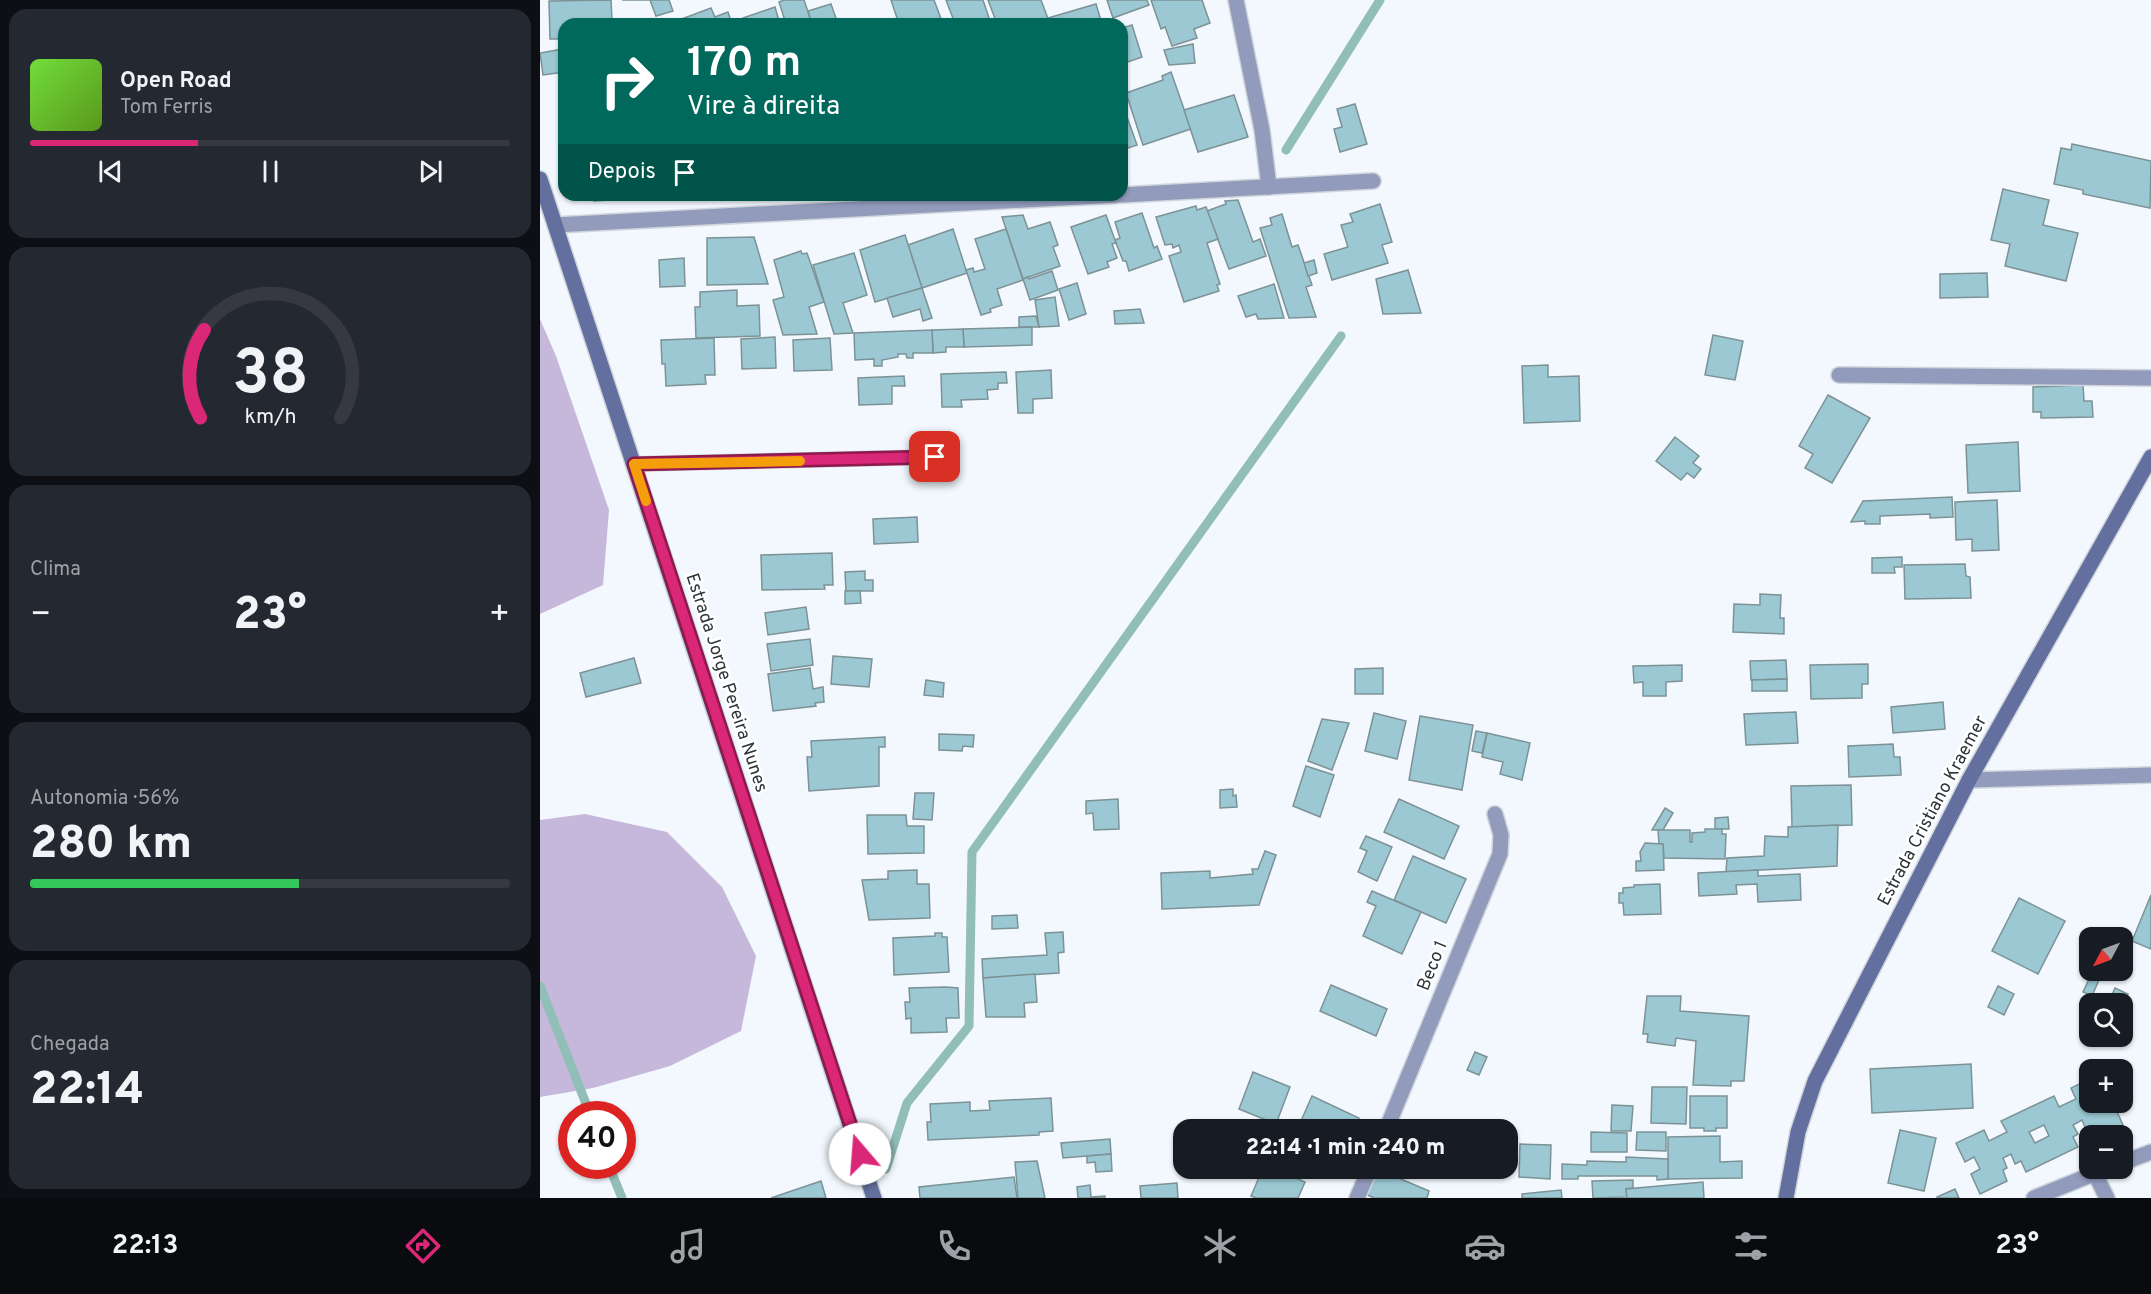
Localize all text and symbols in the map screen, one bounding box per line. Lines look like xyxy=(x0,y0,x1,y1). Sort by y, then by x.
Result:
text: 170 m xyxy=(687,38,801,91)
icon: right xyxy=(588,42,666,120)
text: Open Road xyxy=(120,68,232,95)
text: Vire à direita xyxy=(687,90,840,124)
text: Tom Ferris xyxy=(120,95,213,121)
icon: previous xyxy=(94,155,127,188)
icon: pause xyxy=(254,155,287,188)
icon: next xyxy=(414,155,447,188)
icon: arrive xyxy=(668,156,701,189)
text: Depois xyxy=(588,159,656,186)
text: 38 xyxy=(232,337,308,416)
text: km/h xyxy=(244,405,296,432)
pin xyxy=(909,431,960,482)
icon: arrive xyxy=(918,440,951,473)
text: Clima xyxy=(30,557,81,583)
street label: Estrada Jorge Pereira Nunes xyxy=(680,571,772,795)
text: 23° xyxy=(233,588,307,645)
text: − xyxy=(30,595,51,637)
text: + xyxy=(489,595,510,637)
street label: Estrada Cristiano Kraemer xyxy=(1873,712,1993,910)
text: Autonomia · 56% xyxy=(30,786,179,812)
text: 280 km xyxy=(30,817,192,874)
north arrow xyxy=(2079,927,2133,981)
map controls xyxy=(2079,927,2133,1179)
street label: Beco 1 xyxy=(1413,938,1453,994)
button: search xyxy=(2079,993,2133,1047)
text: Chegada xyxy=(30,1032,110,1058)
button: + xyxy=(2079,1059,2133,1113)
text: 22:14 xyxy=(30,1063,144,1120)
speed limit sign: 40 xyxy=(558,1101,636,1179)
position arrow xyxy=(828,1122,892,1186)
button: − xyxy=(2079,1125,2133,1179)
text: 22:14 · 1 min · 240 m xyxy=(1246,1135,1445,1162)
icon: directions xyxy=(402,1225,444,1267)
icon: music xyxy=(667,1225,709,1267)
icon: phone xyxy=(933,1225,975,1267)
icon: climate xyxy=(1199,1225,1241,1267)
icon: car xyxy=(1464,1225,1506,1267)
icon: filters xyxy=(1730,1225,1772,1267)
text: 22:13 xyxy=(112,1229,178,1263)
text: 23° xyxy=(1995,1229,2039,1263)

